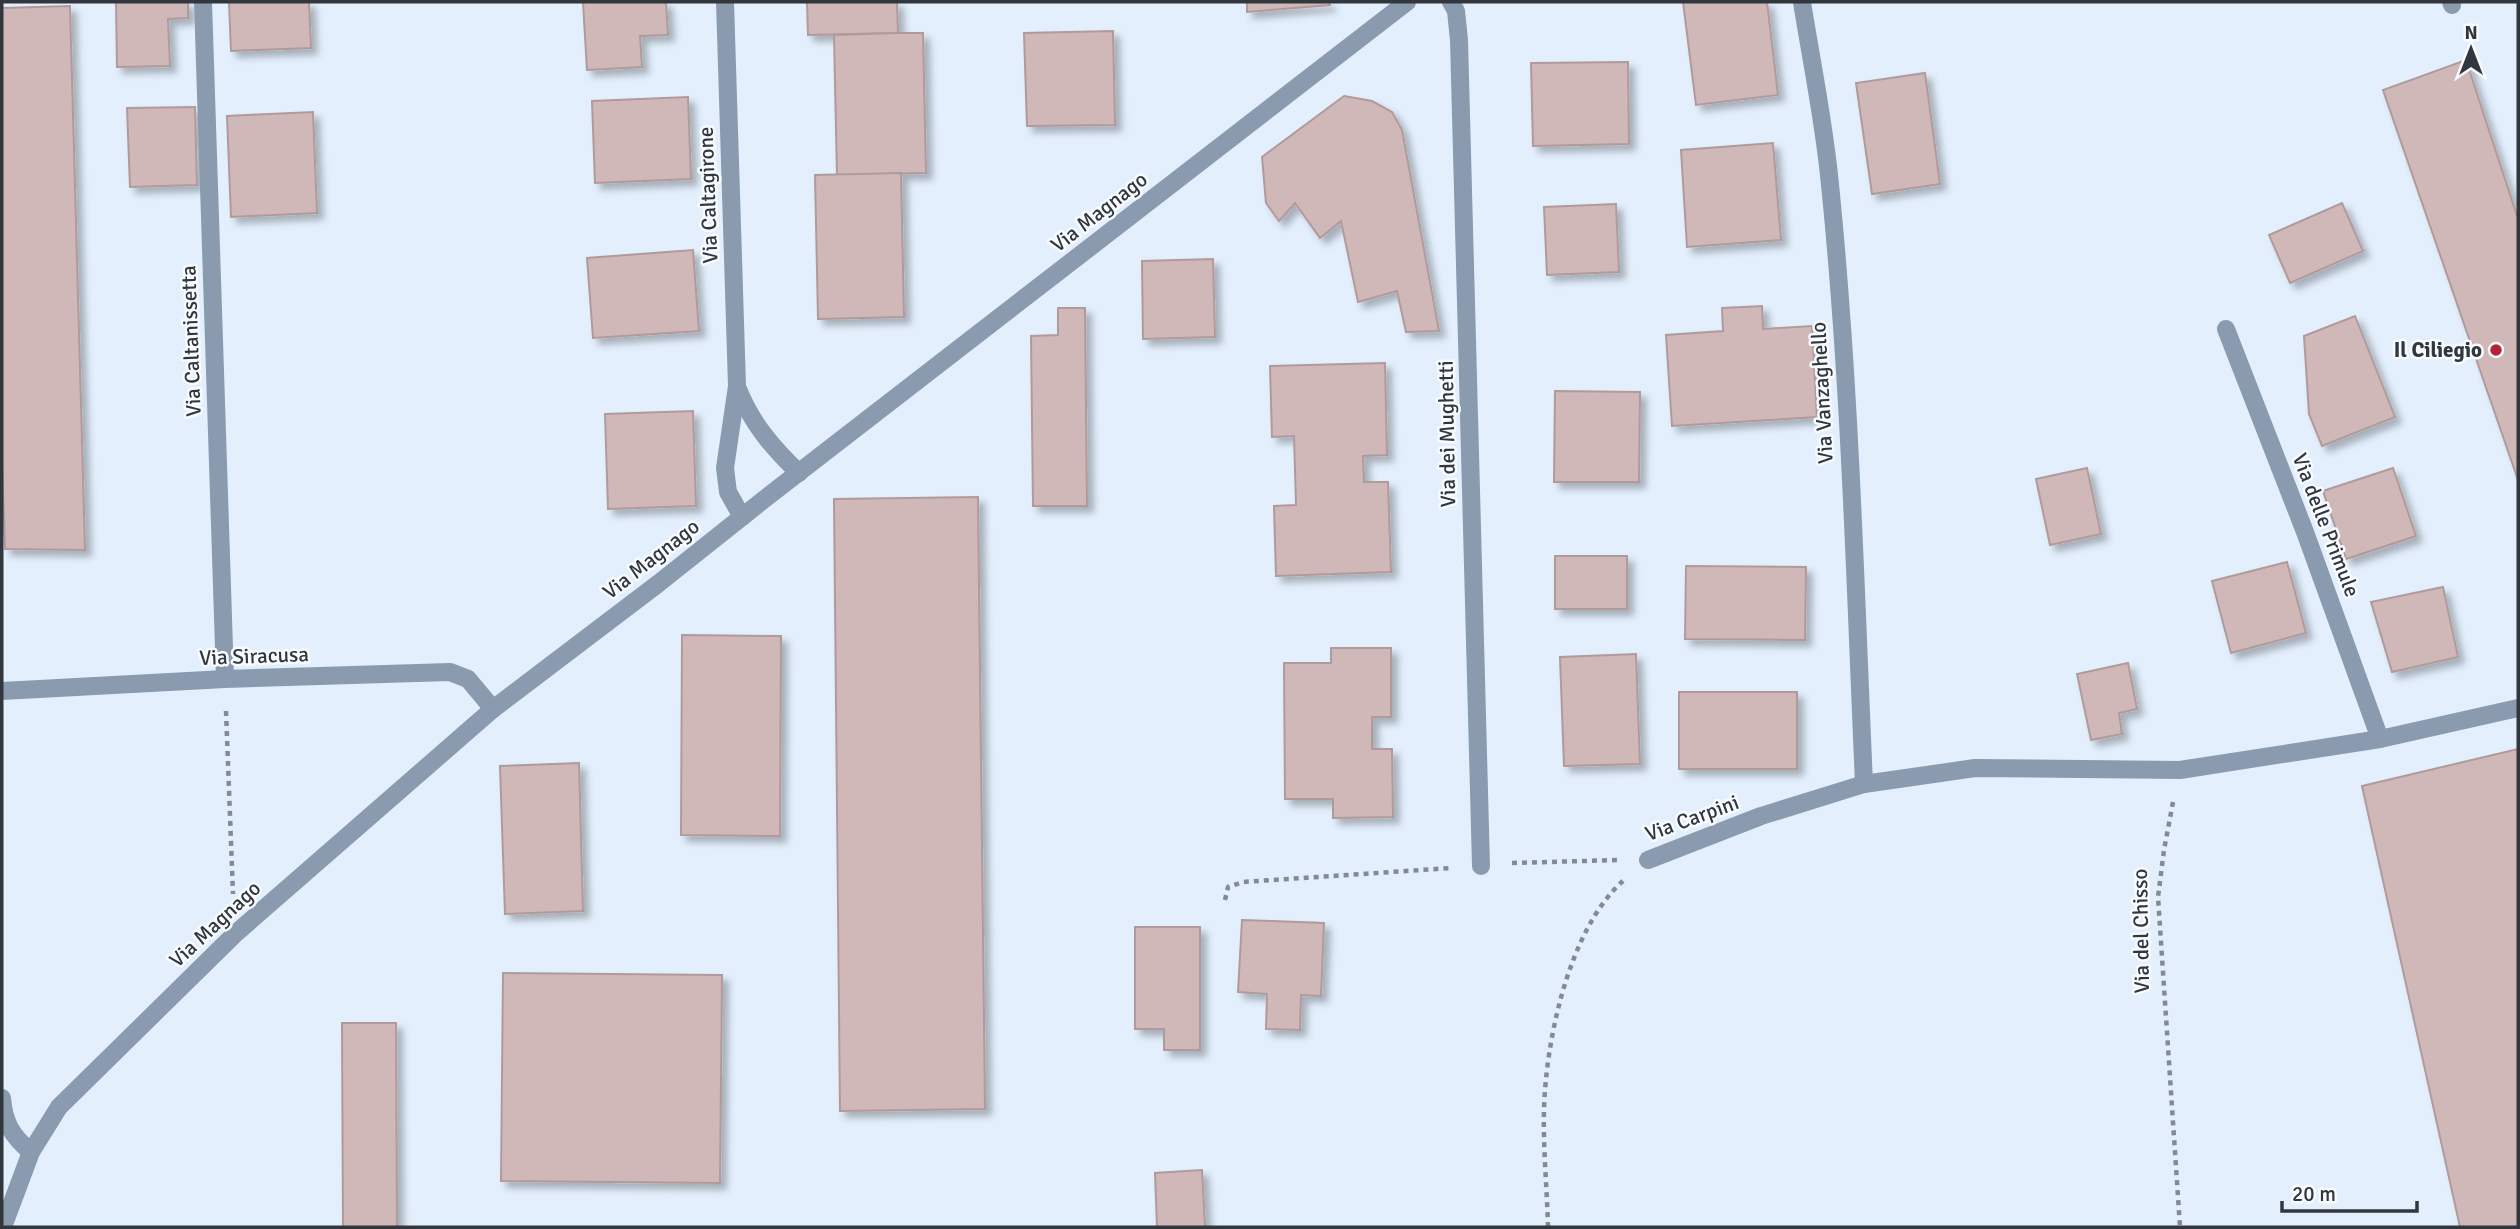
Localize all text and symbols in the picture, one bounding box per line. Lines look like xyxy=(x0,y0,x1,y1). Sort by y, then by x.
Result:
north arrow xyxy=(2436,14,2506,84)
text: N xyxy=(2464,21,2478,45)
street label: Via Caltagirone xyxy=(693,126,723,264)
street label: Via Magnago xyxy=(1045,166,1153,258)
street label: Via Caltanissetta xyxy=(175,265,207,417)
street label: Via Vanzaghello xyxy=(1805,321,1839,465)
place label: Il Ciliegio xyxy=(2394,337,2482,363)
marker: Il Ciliegio xyxy=(2488,342,2504,358)
street label: Via dei Mughetti xyxy=(1433,360,1461,508)
street label: Via delle Primule xyxy=(2287,450,2365,600)
street label: Via Magnago xyxy=(597,513,705,605)
street label: Via Siracusa xyxy=(199,641,309,671)
street label: Via Carpini xyxy=(1642,789,1742,847)
street label: Via del Chisso xyxy=(2127,869,2155,993)
street label: Via Magnago xyxy=(164,875,266,973)
scale bar xyxy=(2282,1170,2417,1214)
text: 20 m xyxy=(2292,1181,2336,1207)

